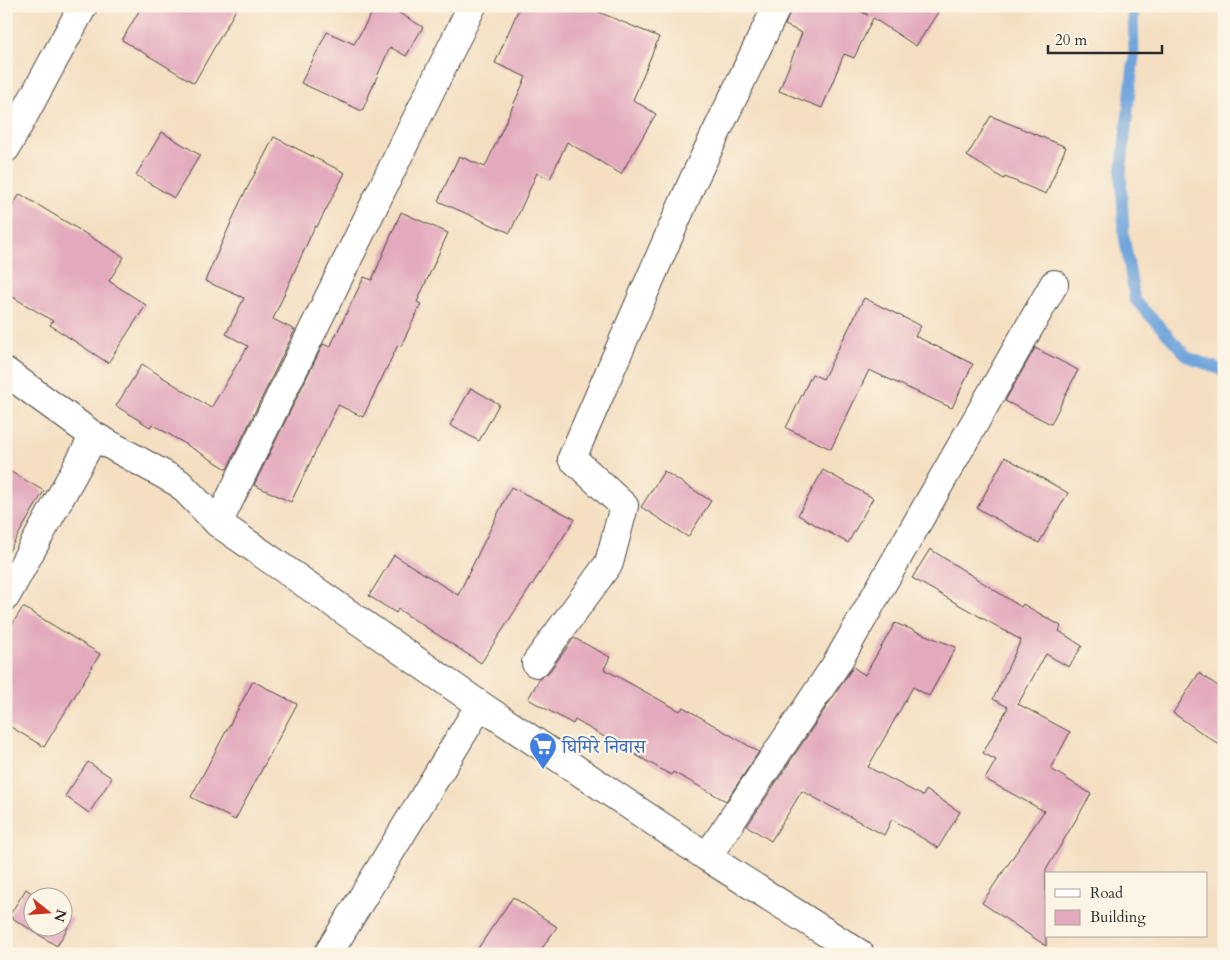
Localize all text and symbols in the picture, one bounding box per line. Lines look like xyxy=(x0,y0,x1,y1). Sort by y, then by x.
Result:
scale bar xyxy=(1048,22,1161,54)
text: 20 m xyxy=(1055,30,1087,50)
supermarket icon: घिमिरे निवास xyxy=(528,731,558,770)
place label: घिमिरे निवास xyxy=(561,734,647,760)
legend xyxy=(1045,872,1208,938)
text: Road xyxy=(1090,883,1123,903)
north arrow xyxy=(22,888,72,938)
text: N xyxy=(49,907,71,924)
text: Building xyxy=(1090,907,1146,927)

